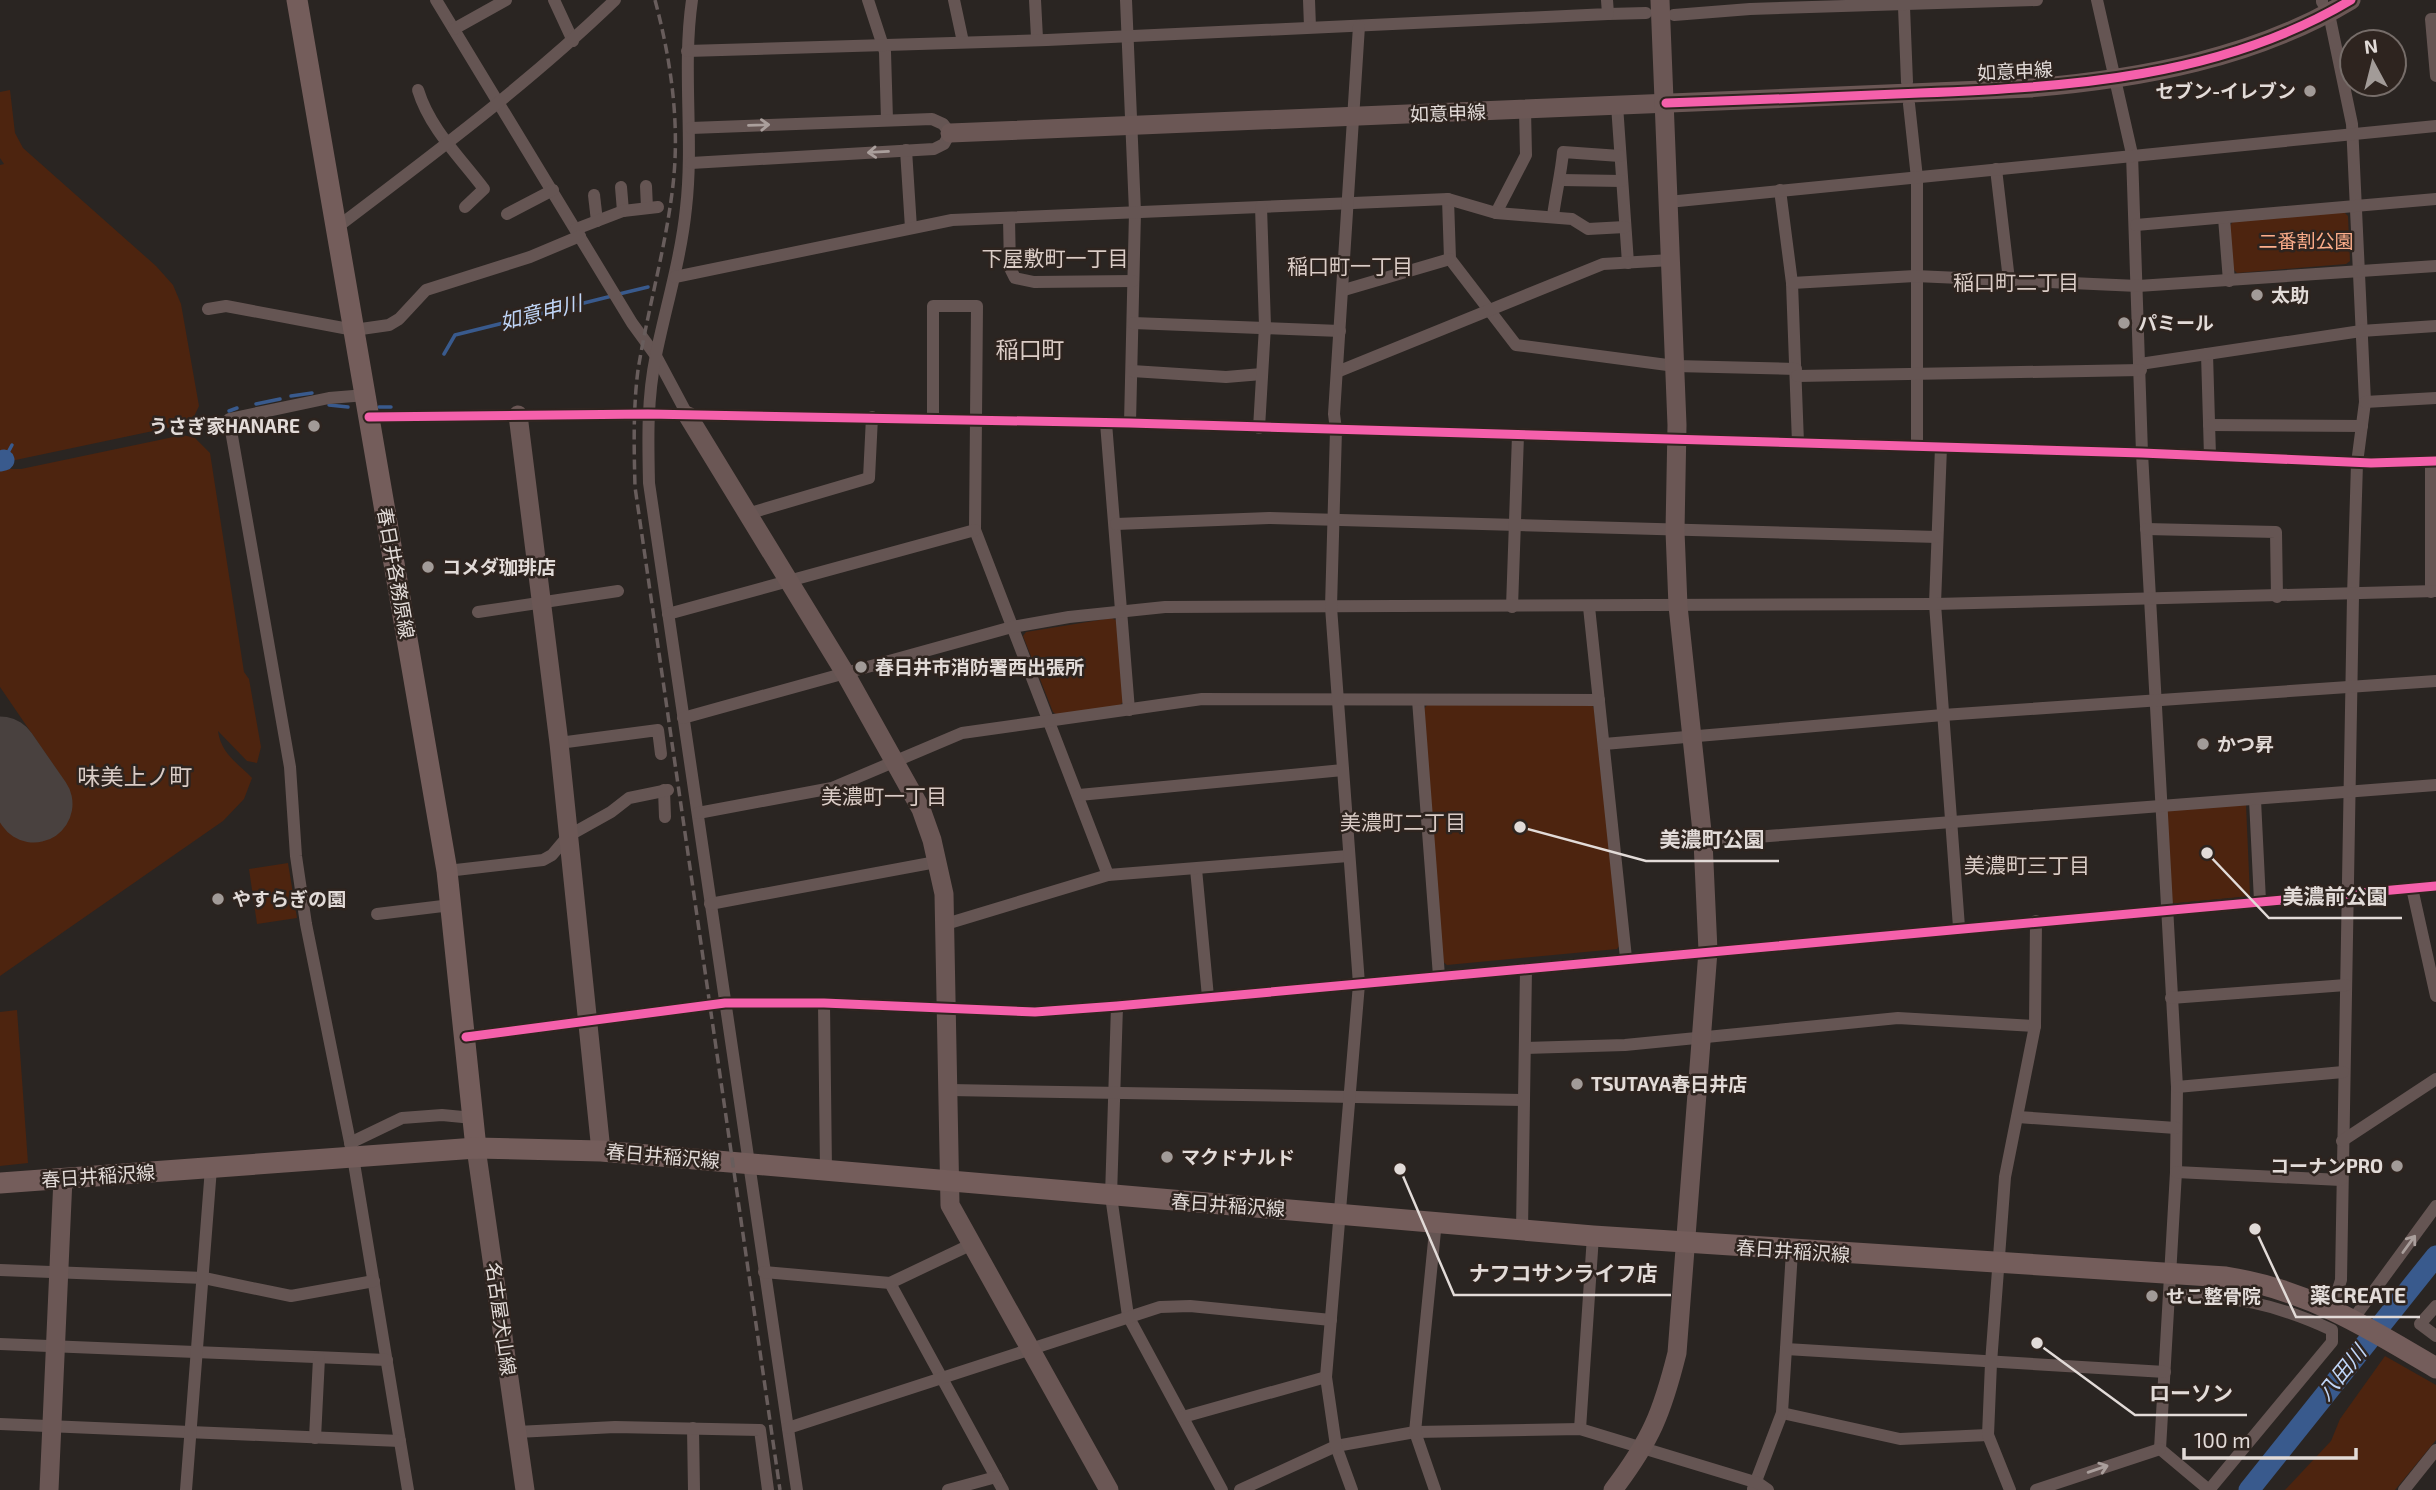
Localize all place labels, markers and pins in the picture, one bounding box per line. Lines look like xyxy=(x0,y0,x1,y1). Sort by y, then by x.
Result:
place label: セブン-イレブン xyxy=(2155,79,2296,102)
marker: セブン-イレブン xyxy=(2302,83,2318,99)
place label: 太助 xyxy=(2271,283,2309,306)
marker: 太助 xyxy=(2249,287,2265,303)
place label: パミール xyxy=(2138,311,2214,334)
marker: パミール xyxy=(2116,315,2132,331)
place label: うさぎ家HANARE xyxy=(149,414,300,437)
marker: うさぎ家HANARE xyxy=(306,418,322,434)
place label: コメダ珈琲店 xyxy=(442,555,556,578)
marker: コメダ珈琲店 xyxy=(420,559,436,575)
place label: 春日井市消防署西出張所 xyxy=(875,655,1084,678)
marker: 春日井市消防署西出張所 xyxy=(853,659,869,675)
place label: かつ昇 xyxy=(2217,732,2274,755)
marker: かつ昇 xyxy=(2195,736,2211,752)
callout: 美濃町公園 xyxy=(1646,819,1779,861)
callout: 美濃前公園 xyxy=(2269,876,2402,918)
place label: やすらぎの園 xyxy=(232,887,346,910)
marker: やすらぎの園 xyxy=(210,891,226,907)
place label: TSUTAYA春日井店 xyxy=(1591,1072,1747,1095)
marker: TSUTAYA春日井店 xyxy=(1569,1076,1585,1092)
place label: マクドナルド xyxy=(1181,1145,1295,1168)
marker: マクドナルド xyxy=(1159,1149,1175,1165)
place label: コーナンPRO xyxy=(2270,1154,2383,1177)
marker: コーナンPRO xyxy=(2389,1158,2405,1174)
callout: ナフコサンライフ店 xyxy=(1454,1253,1671,1295)
callout: 薬CREATE xyxy=(2296,1275,2420,1317)
place label: せこ整骨院 xyxy=(2166,1284,2261,1307)
marker: せこ整骨院 xyxy=(2144,1288,2160,1304)
callout: ローソン xyxy=(2135,1373,2247,1415)

